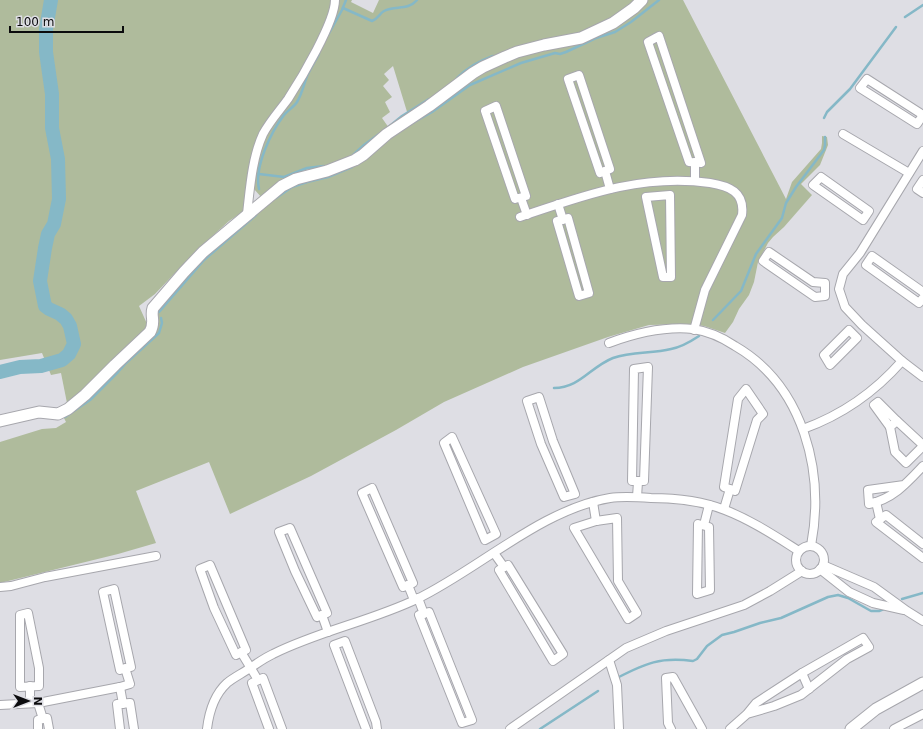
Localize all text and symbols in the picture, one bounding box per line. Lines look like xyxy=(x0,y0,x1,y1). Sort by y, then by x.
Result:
scale bar xyxy=(10,8,123,34)
text: 100 m xyxy=(16,15,54,29)
north arrow xyxy=(8,681,48,721)
text: N xyxy=(31,696,44,706)

